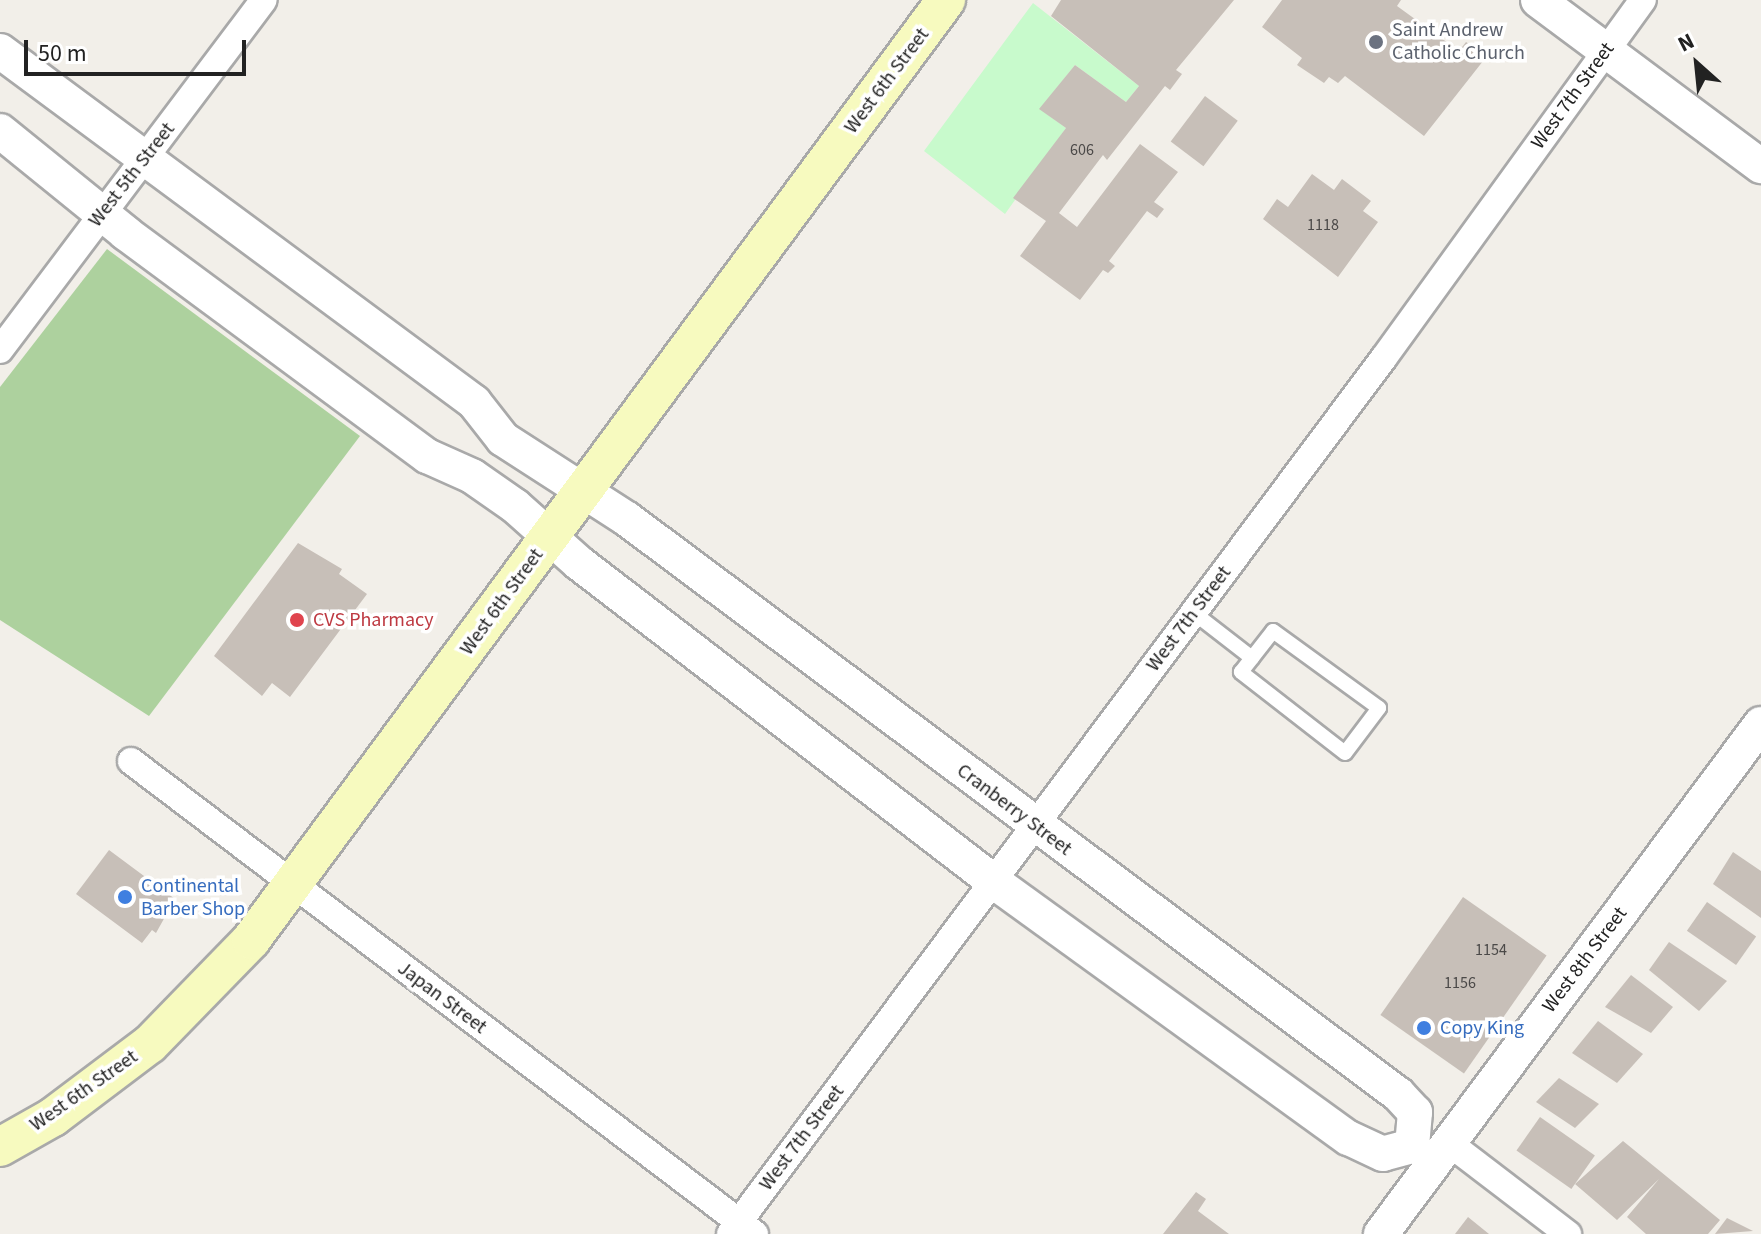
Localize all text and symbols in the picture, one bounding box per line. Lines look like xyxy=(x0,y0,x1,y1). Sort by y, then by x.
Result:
place label: Saint Andrew Catholic Church xyxy=(1392,18,1525,65)
street label: West 6th Street xyxy=(839,23,935,139)
scale bar xyxy=(28,24,250,74)
north arrow xyxy=(1657,24,1737,104)
text: N xyxy=(1672,25,1700,60)
marker: Saint Andrew Catholic Church xyxy=(1367,33,1385,51)
text: 50 m xyxy=(38,36,87,71)
street label: West 7th Street xyxy=(1526,38,1620,154)
street label: West 5th Street xyxy=(84,118,180,232)
house number: 606 xyxy=(1070,140,1094,160)
house number: 1118 xyxy=(1307,215,1339,235)
street label: West 6th Street xyxy=(455,544,549,660)
street label: West 7th Street xyxy=(1141,561,1237,677)
place label: CVS Pharmacy xyxy=(313,608,434,632)
marker: CVS Pharmacy xyxy=(288,611,306,629)
street label: Cranberry Street xyxy=(952,759,1076,861)
place label: Continental Barber Shop xyxy=(141,874,245,921)
marker: Continental Barber Shop xyxy=(116,888,134,906)
street label: West 8th Street xyxy=(1537,902,1633,1018)
house number: 1154 xyxy=(1475,940,1507,960)
street label: Japan Street xyxy=(393,957,491,1039)
house number: 1156 xyxy=(1444,973,1476,993)
place label: Copy King xyxy=(1440,1016,1524,1040)
marker: Copy King xyxy=(1415,1019,1433,1037)
street label: West 6th Street xyxy=(25,1045,143,1137)
street label: West 7th Street xyxy=(754,1080,850,1196)

